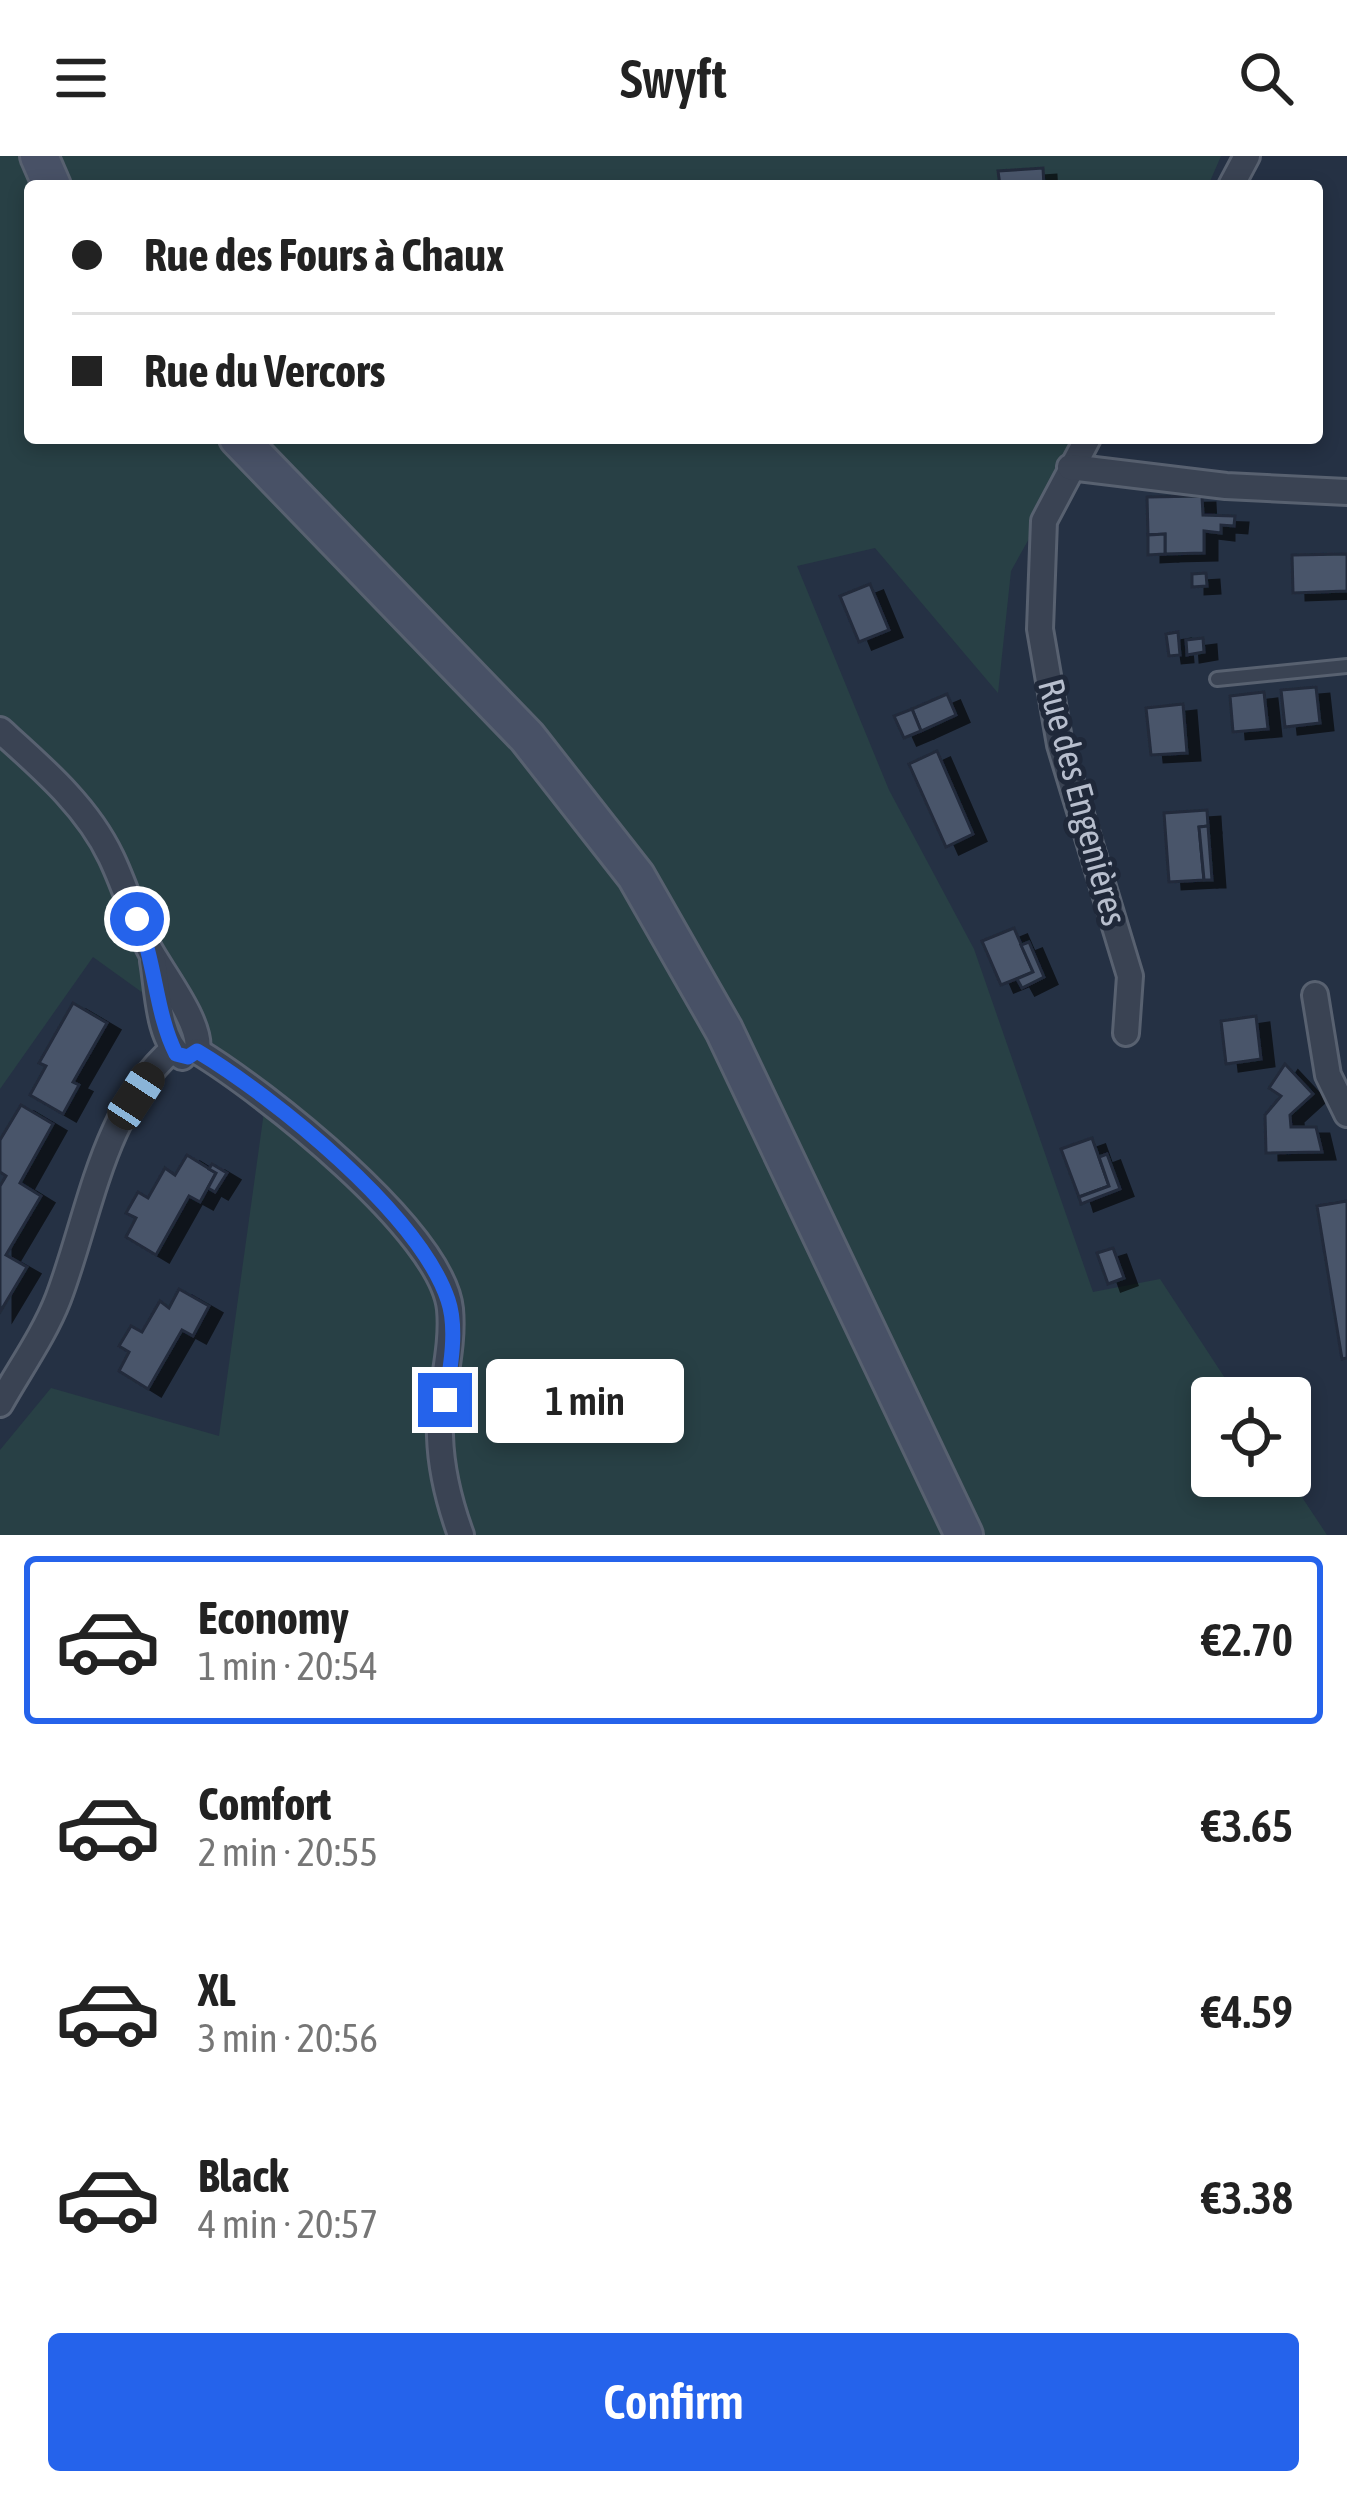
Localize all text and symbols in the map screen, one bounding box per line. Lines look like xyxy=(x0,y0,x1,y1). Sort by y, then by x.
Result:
icon: menu xyxy=(48,45,114,111)
icon: search xyxy=(1233,45,1299,111)
text: Swyft xyxy=(620,48,727,109)
text: Rue des Fours à Chaux xyxy=(144,229,504,281)
text: Rue du Vercors xyxy=(144,345,385,397)
street label: Rue des Engenières xyxy=(1030,674,1136,930)
route start xyxy=(110,892,164,946)
car xyxy=(101,1056,171,1136)
callout: 1 min xyxy=(487,1358,685,1442)
route end xyxy=(418,1373,472,1427)
map controls xyxy=(1191,1377,1311,1497)
button: locate xyxy=(1191,1377,1311,1497)
text: 1 min xyxy=(545,1379,625,1423)
icon: car xyxy=(54,1586,162,1694)
text: Economy xyxy=(198,1592,349,1644)
text: €2.70 xyxy=(1201,1614,1293,1666)
text: 1 min · 20:54 xyxy=(198,1644,378,1688)
icon: car xyxy=(54,1772,162,1880)
text: Comfort xyxy=(198,1778,331,1830)
text: €3.65 xyxy=(1201,1800,1293,1852)
text: 2 min · 20:55 xyxy=(198,1830,378,1874)
icon: car xyxy=(54,1958,162,2066)
text: XL xyxy=(198,1964,236,2016)
text: €4.59 xyxy=(1201,1986,1293,2038)
text: 3 min · 20:56 xyxy=(198,2016,378,2060)
icon: car xyxy=(54,2144,162,2252)
text: Black xyxy=(198,2150,289,2202)
text: €3.38 xyxy=(1201,2172,1293,2224)
text: 4 min · 20:57 xyxy=(198,2202,378,2246)
button: Confirm xyxy=(48,2333,1299,2471)

